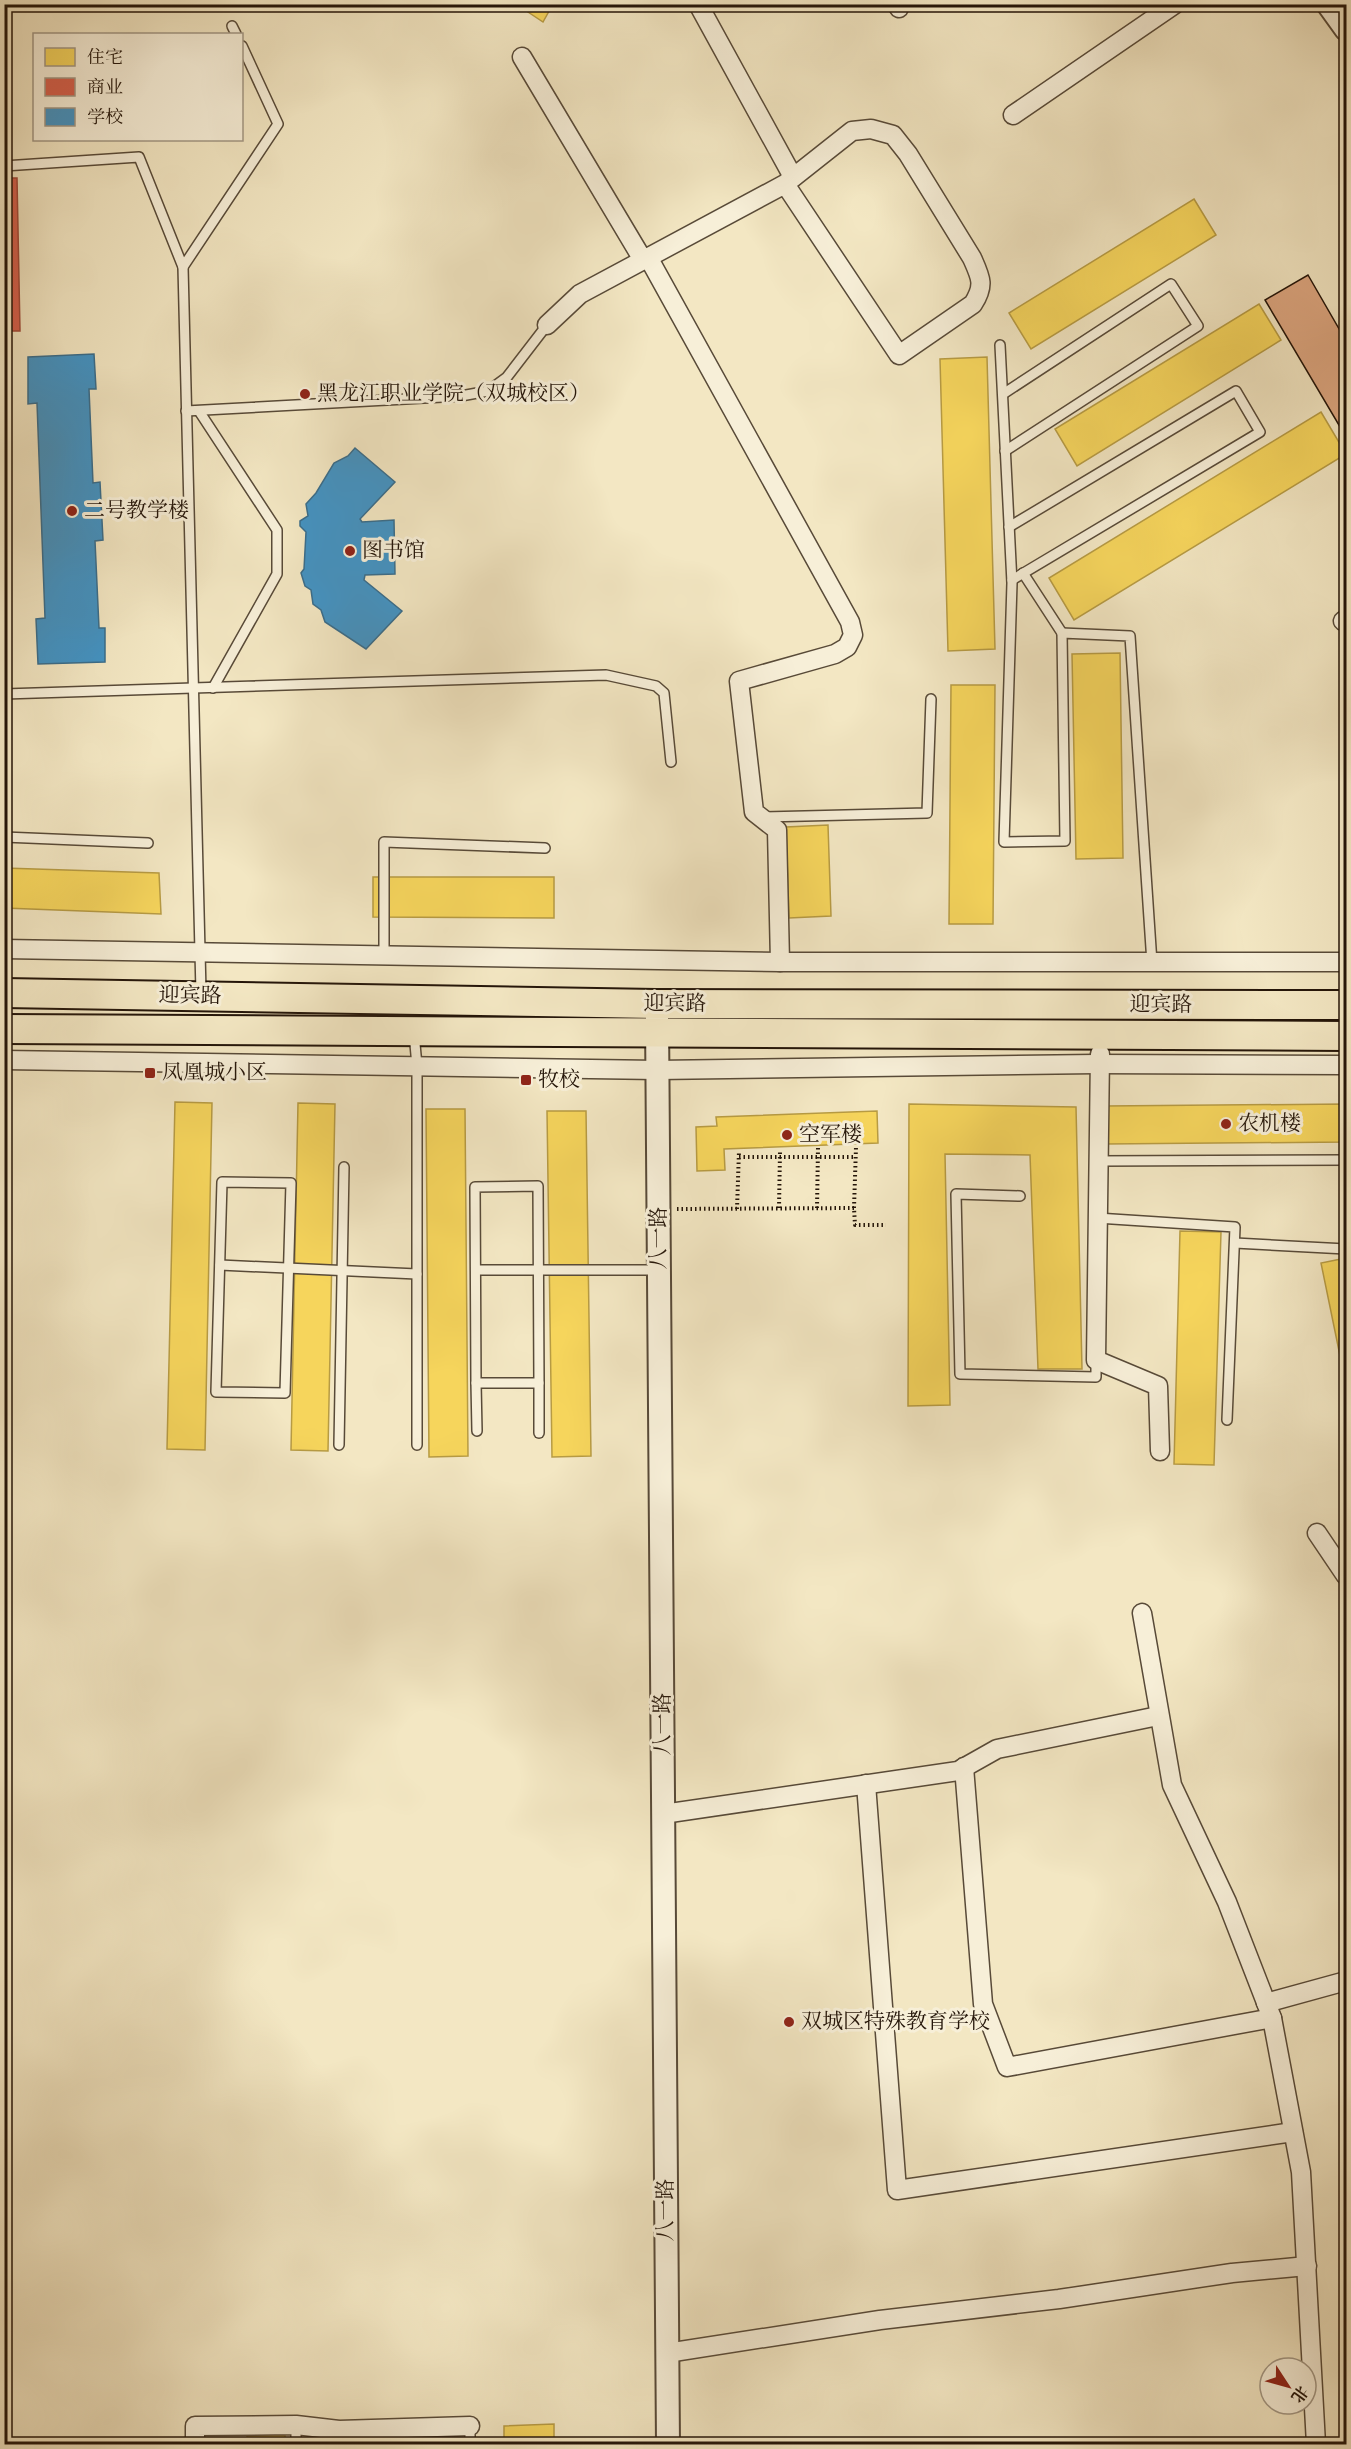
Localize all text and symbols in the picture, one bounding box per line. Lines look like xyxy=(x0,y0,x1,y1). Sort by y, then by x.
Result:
legend xyxy=(33,33,243,141)
text: 住宅 xyxy=(87,47,123,69)
text: 商业 xyxy=(87,77,123,99)
text: 学校 xyxy=(87,107,123,129)
place label: 黑龙江职业学院（双城校区） xyxy=(317,381,590,407)
marker: 黑龙江职业学院（双城校区） xyxy=(298,387,312,401)
place label: 二号教学楼 xyxy=(84,498,189,524)
marker: 二号教学楼 xyxy=(65,504,79,518)
place label: 图书馆 xyxy=(362,538,425,564)
marker: 图书馆 xyxy=(343,544,357,558)
street label: 迎宾路 xyxy=(158,982,222,1010)
street label: 迎宾路 xyxy=(644,991,707,1017)
street label: 迎宾路 xyxy=(1130,992,1193,1018)
place label: 凤凰城小区 xyxy=(162,1060,267,1086)
marker: 凤凰城小区 xyxy=(143,1066,157,1080)
place label: 牧校 xyxy=(538,1067,580,1093)
marker: 牧校 xyxy=(519,1073,533,1087)
place label: 农机楼 xyxy=(1238,1111,1301,1137)
marker: 农机楼 xyxy=(1219,1117,1233,1131)
place label: 空军楼 xyxy=(799,1122,862,1148)
marker: 空军楼 xyxy=(780,1128,794,1142)
street label: 八一路 xyxy=(646,1207,672,1270)
street label: 八一路 xyxy=(650,1693,676,1756)
place label: 双城区特殊教育学校 xyxy=(801,2009,990,2035)
marker: 双城区特殊教育学校 xyxy=(782,2015,796,2029)
street label: 八一路 xyxy=(653,2179,679,2242)
north arrow xyxy=(1258,2356,1318,2416)
text: 北 xyxy=(1287,2382,1312,2407)

